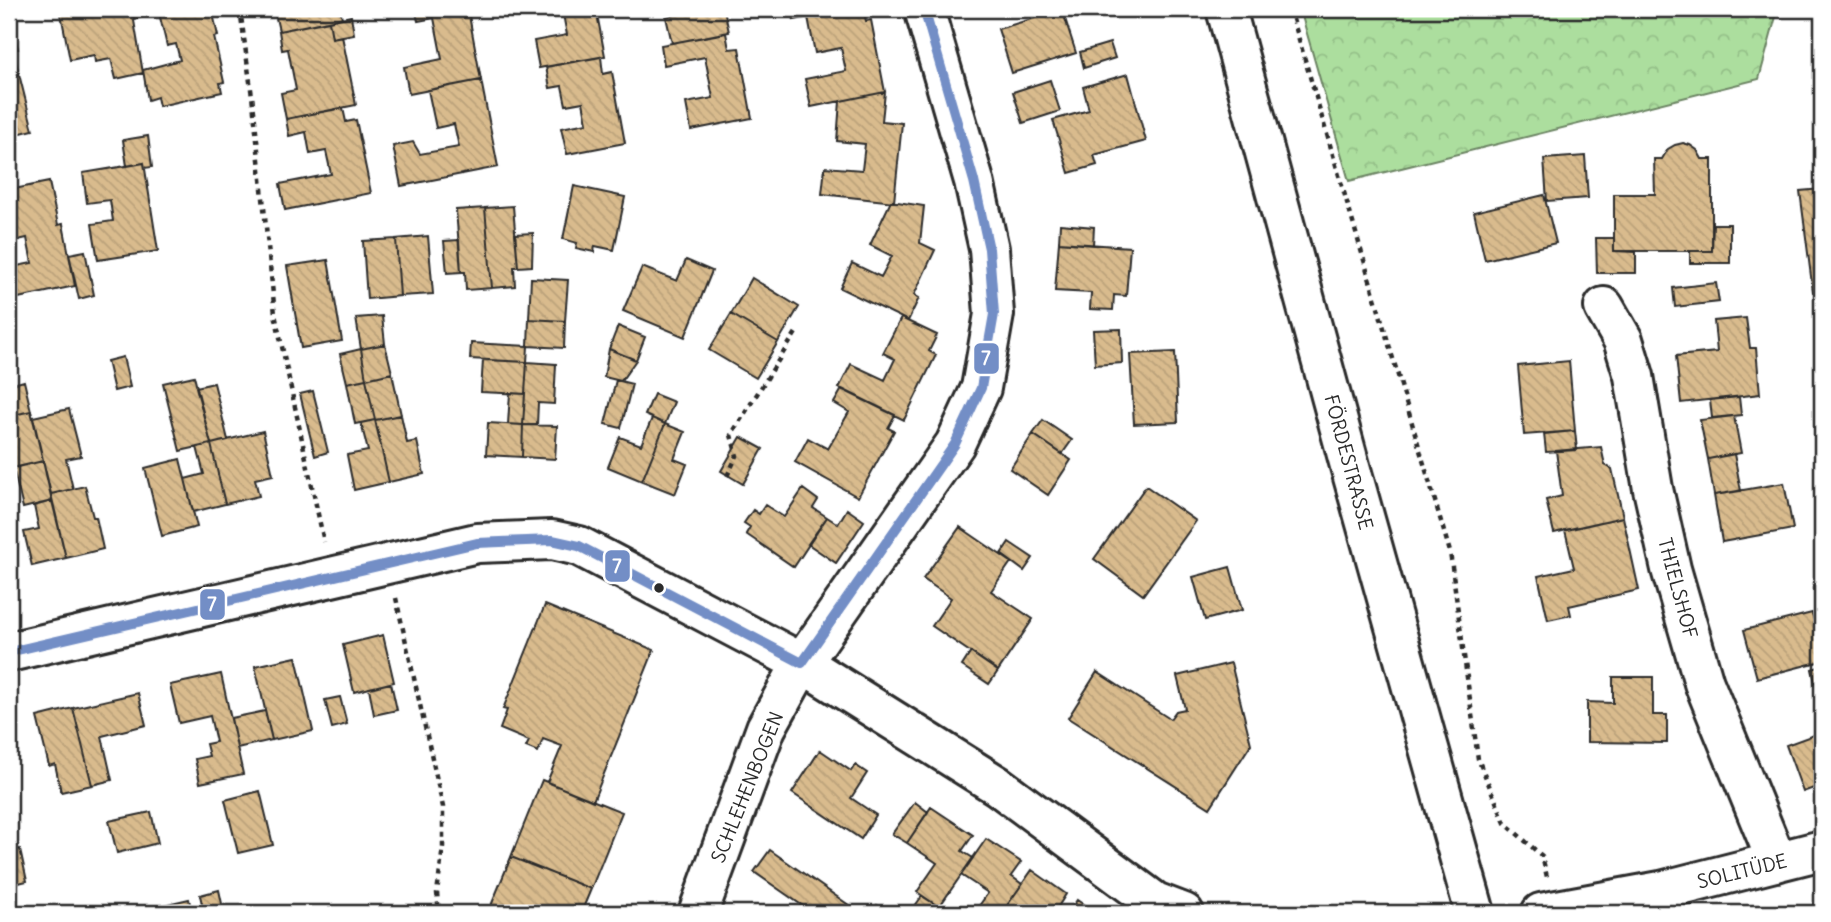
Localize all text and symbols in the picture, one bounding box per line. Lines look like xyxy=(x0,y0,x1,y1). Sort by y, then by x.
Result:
line badge: 7 xyxy=(973,342,1000,375)
text: 7 xyxy=(981,346,991,370)
street label: FÖRDESTRASSE xyxy=(1319,392,1379,532)
street label: THIELSHOF xyxy=(1653,535,1703,641)
line badge: 7 xyxy=(604,549,631,583)
text: 7 xyxy=(612,554,622,578)
unlabelled marker xyxy=(652,581,666,595)
line badge: 7 xyxy=(199,588,226,621)
text: 7 xyxy=(207,592,217,616)
street label: SCHLEHENBOGEN xyxy=(706,708,788,866)
street label: SOLITÜDE xyxy=(1695,848,1789,894)

